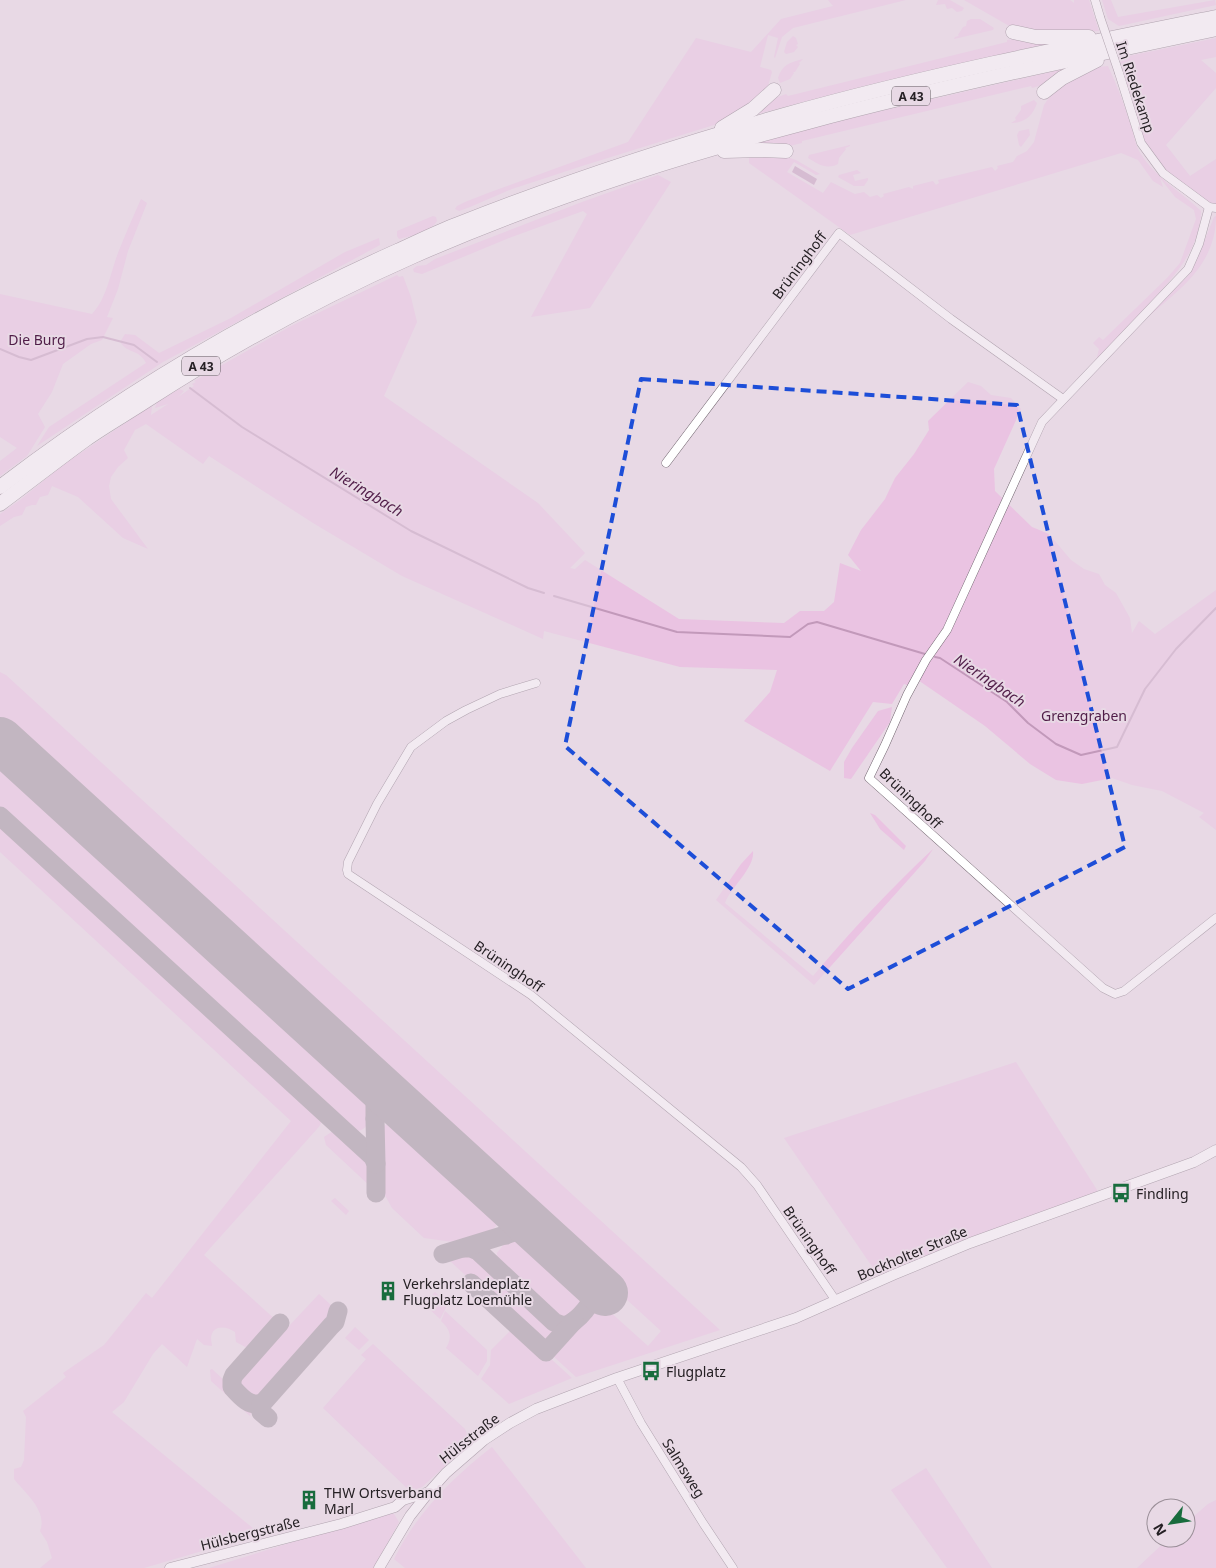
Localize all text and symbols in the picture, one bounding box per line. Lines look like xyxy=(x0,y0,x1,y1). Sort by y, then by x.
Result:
street label: Im Riedekamp xyxy=(1112,39,1160,135)
road number: A 43 xyxy=(892,86,930,105)
street label: Brüninghoff xyxy=(767,226,831,303)
park label: Die Burg xyxy=(8,330,66,349)
road number: A 43 xyxy=(182,356,220,376)
water label: Nieringbach xyxy=(327,461,407,521)
water label: Nieringbach xyxy=(950,649,1030,711)
park label: Grenzgraben xyxy=(1041,706,1127,725)
street label: Brüninghoff xyxy=(876,763,947,834)
street label: Brüninghoff xyxy=(471,936,549,997)
bus stop icon: Findling xyxy=(1110,1182,1132,1204)
place label: Findling xyxy=(1136,1184,1189,1203)
street label: Brüninghoff xyxy=(779,1202,841,1279)
street label: Bockholter Straße xyxy=(854,1221,970,1285)
place label: Verkehrslandeplatz Flugplatz Loemühle xyxy=(403,1274,532,1309)
building icon: Verkehrslandeplatz Flugplatz Loemühle xyxy=(377,1280,399,1302)
bus stop icon: Flugplatz xyxy=(640,1360,662,1382)
place label: Flugplatz xyxy=(666,1362,726,1381)
street label: Hülsstraße xyxy=(435,1409,503,1467)
street label: Salmsweg xyxy=(658,1435,710,1501)
place label: THW Ortsverband Marl xyxy=(324,1483,442,1518)
building icon: THW Ortsverband Marl xyxy=(298,1489,320,1511)
north arrow xyxy=(1146,1498,1196,1548)
street label: Hülsbergstraße xyxy=(198,1511,302,1555)
text: N xyxy=(1148,1520,1170,1539)

